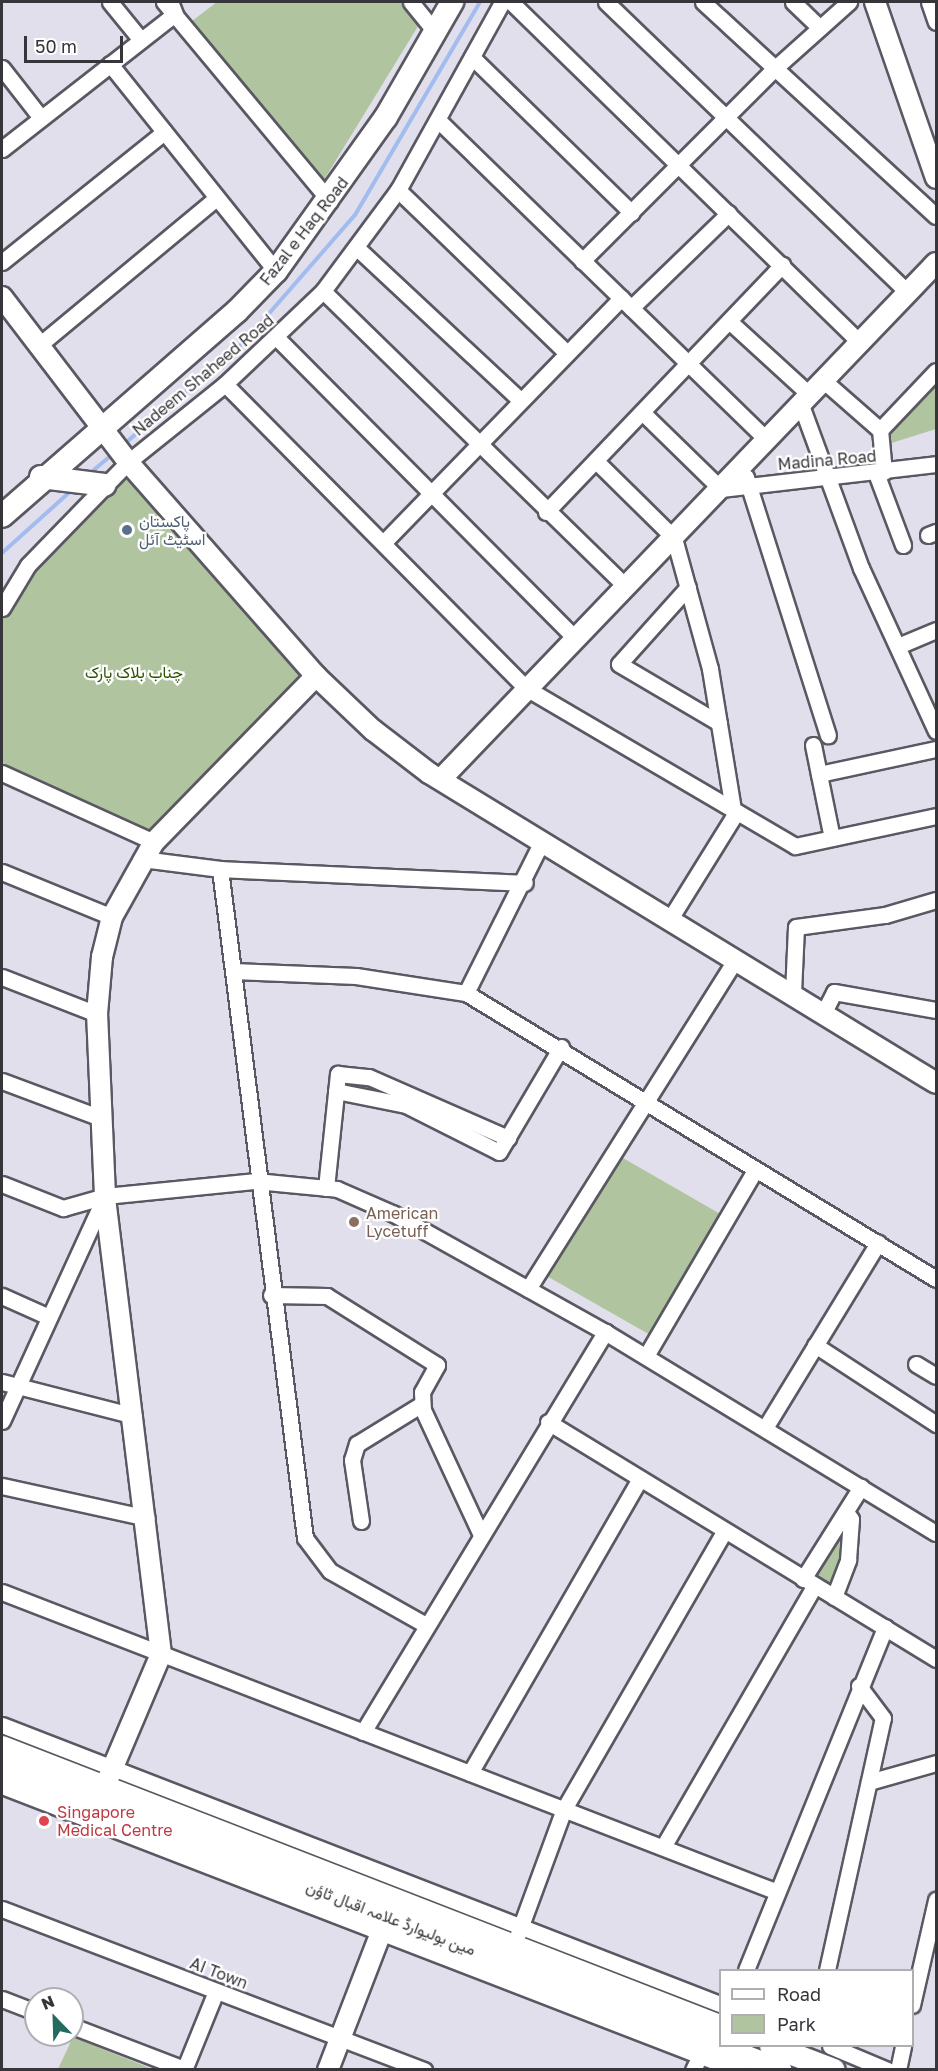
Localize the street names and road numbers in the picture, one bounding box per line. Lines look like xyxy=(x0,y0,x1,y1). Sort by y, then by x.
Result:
street label: Fazal e Haq Road xyxy=(256,173,352,289)
street label: Nadeem Shaheed Road xyxy=(129,310,277,440)
street label: Madina Road xyxy=(777,446,877,474)
street label: مین بولیوارڈ علامہ اقبال ٹاؤن xyxy=(304,1877,478,1959)
street label: AI Town xyxy=(187,1953,251,1993)

